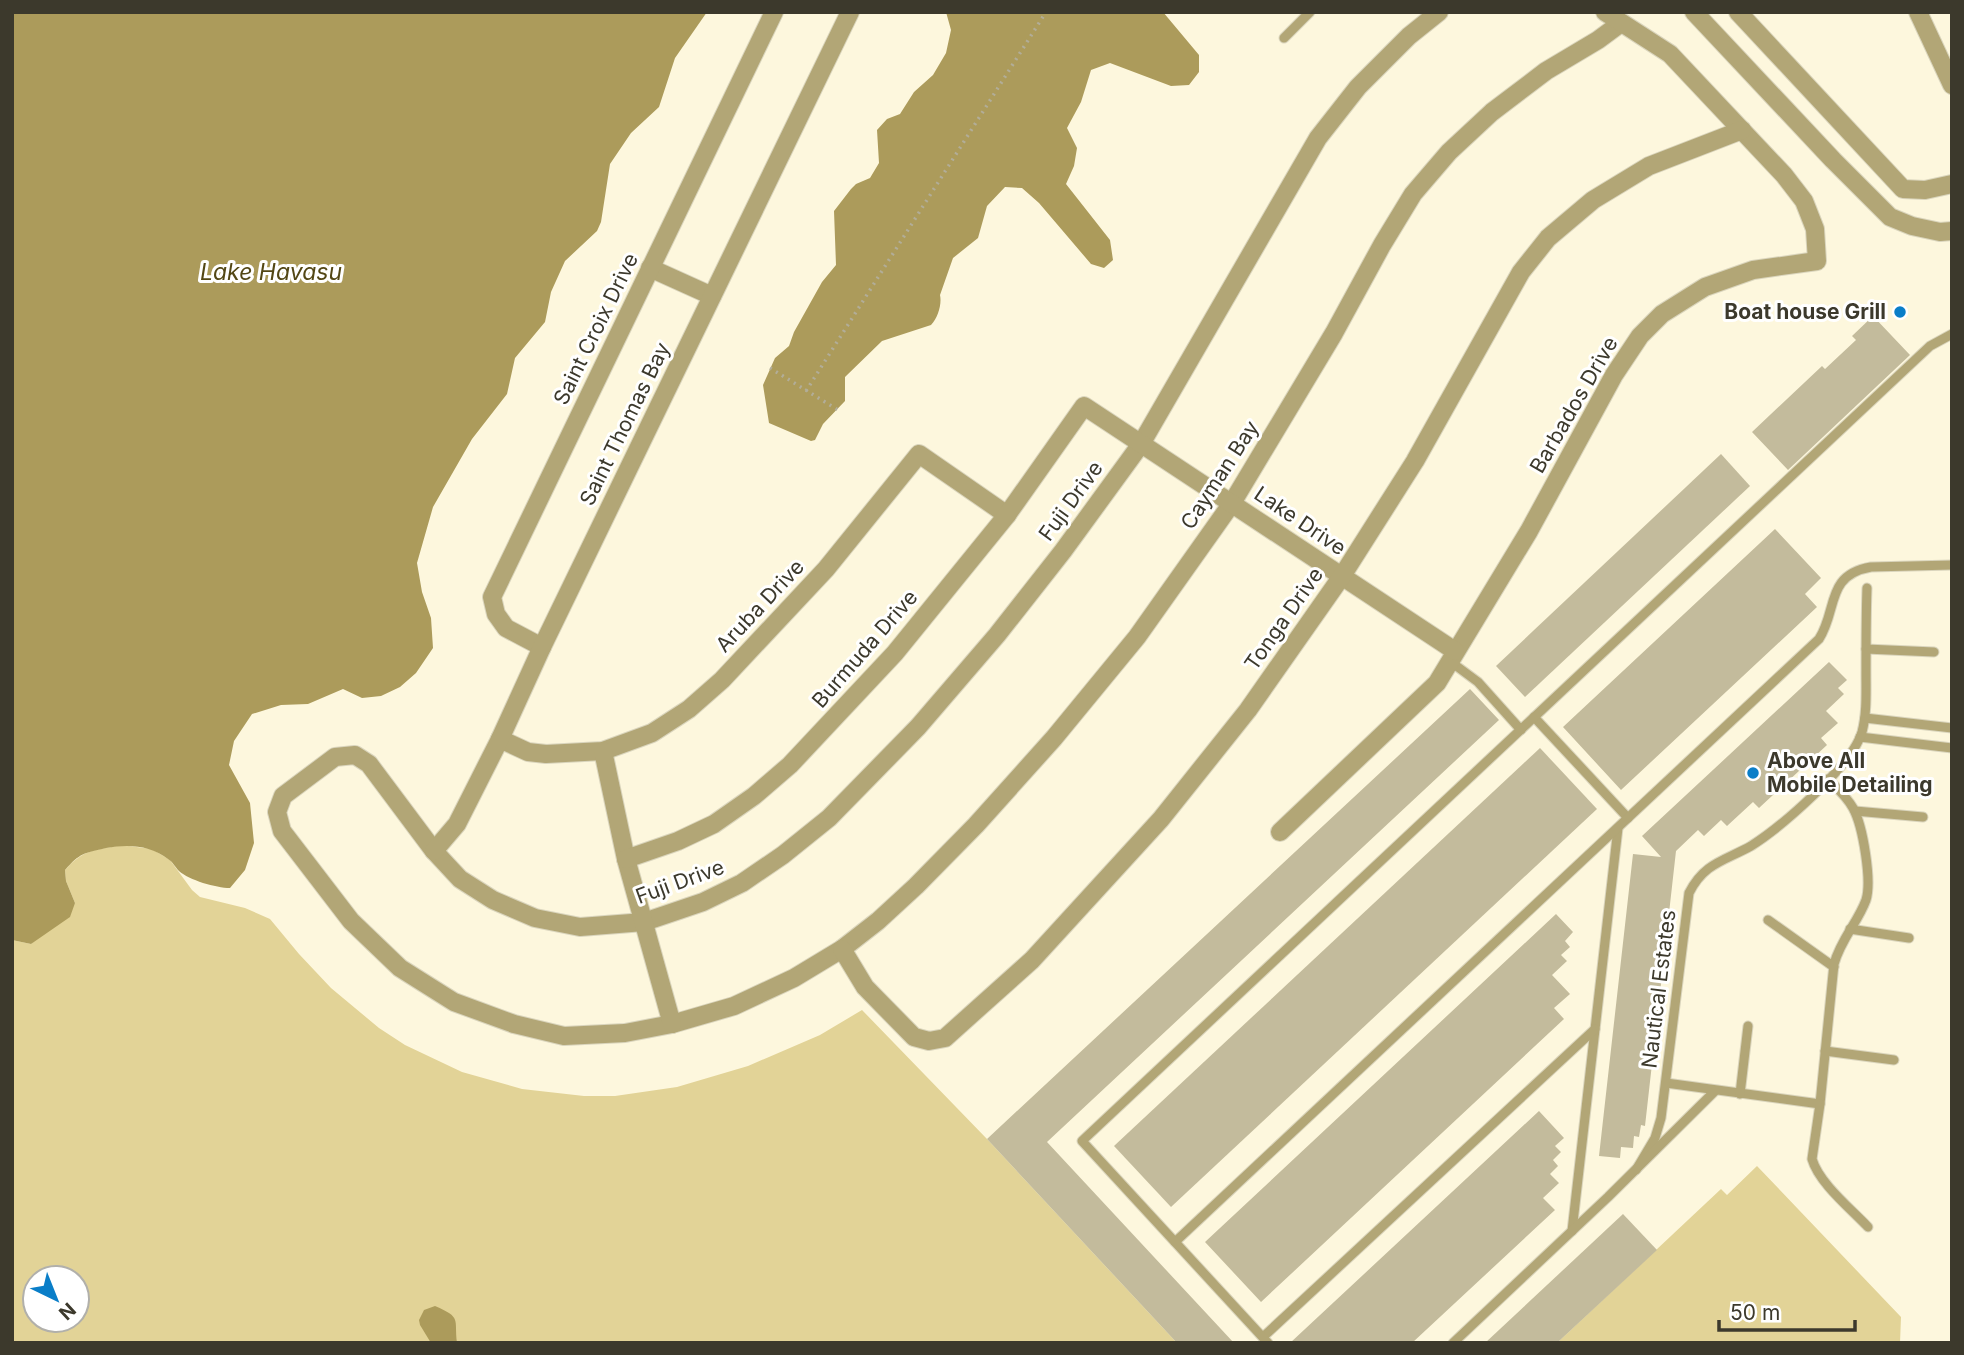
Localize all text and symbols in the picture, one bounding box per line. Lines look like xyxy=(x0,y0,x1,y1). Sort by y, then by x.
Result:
street label: Saint Croix Drive xyxy=(548,249,643,409)
water label: Lake Havasu xyxy=(200,258,342,286)
place label: Boat house Grill xyxy=(1724,299,1886,324)
marker: Boat house Grill xyxy=(1892,304,1908,320)
street label: Barbados Drive xyxy=(1524,332,1623,477)
street label: Saint Thomas Bay xyxy=(574,338,675,509)
street label: Cayman Bay xyxy=(1175,416,1264,534)
street label: Fuji Drive xyxy=(1033,456,1108,545)
street label: Lake Drive xyxy=(1250,481,1351,560)
street label: Aruba Drive xyxy=(710,554,809,657)
street label: Tonga Drive xyxy=(1239,563,1328,675)
street label: Burmuda Drive xyxy=(807,585,923,713)
place label: Above All Mobile Detailing xyxy=(1767,748,1933,797)
marker: Above All Mobile Detailing xyxy=(1745,765,1761,781)
street label: Fuji Drive xyxy=(632,854,727,909)
street label: Nautical Estates xyxy=(1636,908,1681,1070)
north arrow xyxy=(21,1264,91,1334)
scale bar xyxy=(1719,1288,1856,1332)
text: N xyxy=(54,1298,80,1324)
text: 50 m xyxy=(1730,1300,1780,1325)

